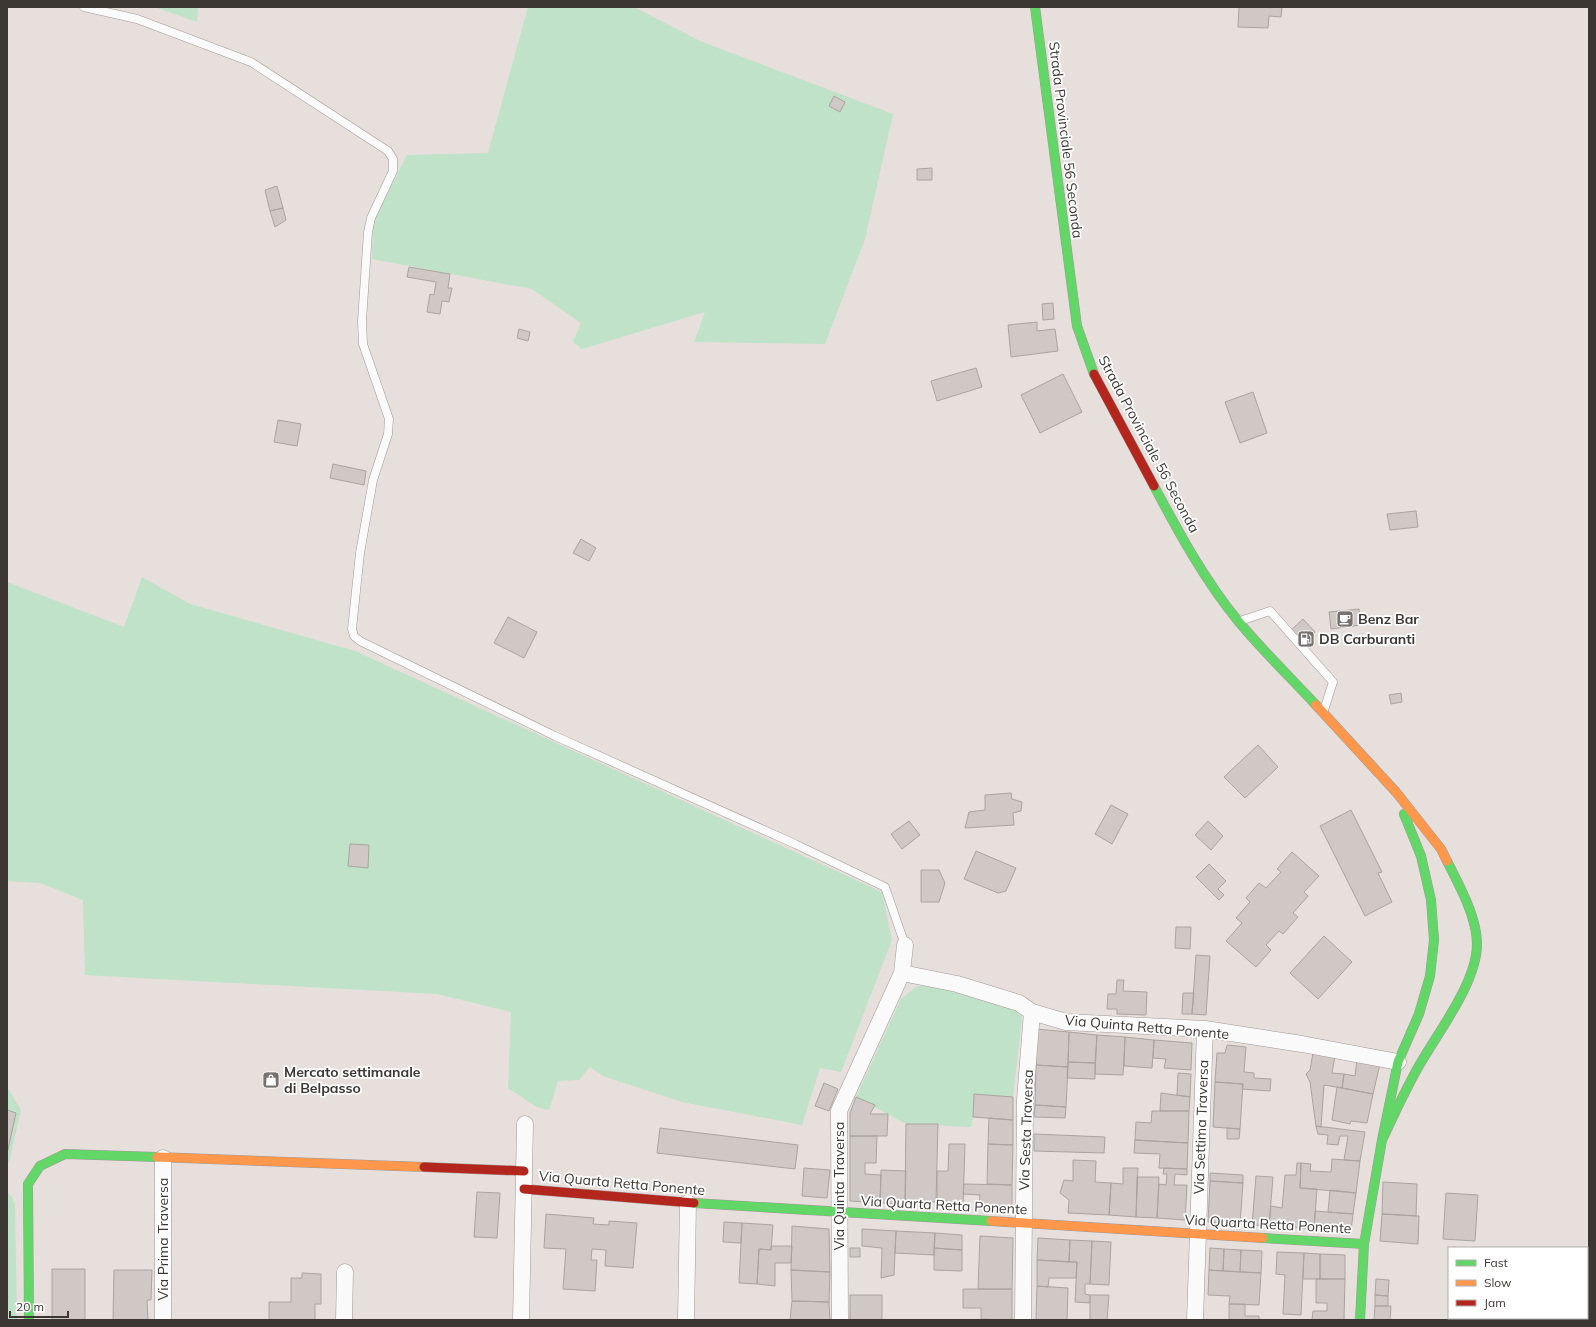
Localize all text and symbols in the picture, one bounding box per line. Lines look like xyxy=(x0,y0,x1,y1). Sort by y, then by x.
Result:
street label: Strada Provinciale 56 Seconda xyxy=(1045,41,1087,239)
street label: Strada Provinciale 56 Seconda xyxy=(1095,352,1203,536)
cafe icon: Benz Bar xyxy=(1335,609,1355,629)
place label: Benz Bar xyxy=(1358,610,1419,628)
fuel station icon: DB Carburanti xyxy=(1296,629,1316,649)
place label: DB Carburanti xyxy=(1319,630,1415,648)
street label: Via Quinta Retta Ponente xyxy=(1064,1011,1230,1043)
street label: Via Settima Traversa xyxy=(1190,1059,1212,1195)
place label: Mercato settimanale di Belpasso xyxy=(284,1063,421,1097)
street label: Via Sesta Traversa xyxy=(1015,1069,1037,1191)
shop icon: Mercato settimanale di Belpasso xyxy=(261,1070,281,1090)
street label: Via Quinta Traversa xyxy=(830,1122,848,1250)
street label: Via Quarta Retta Ponente xyxy=(538,1167,706,1199)
street label: Via Prima Traversa xyxy=(154,1178,172,1300)
street label: Via Quarta Retta Ponente xyxy=(860,1192,1028,1218)
street label: Via Quarta Retta Ponente xyxy=(1184,1211,1352,1237)
legend xyxy=(1448,1247,1588,1319)
text: Fast xyxy=(1484,1255,1508,1270)
text: Slow xyxy=(1484,1275,1512,1290)
scale bar xyxy=(10,1293,68,1319)
text: Jam xyxy=(1484,1295,1506,1310)
text: 20 m xyxy=(16,1299,44,1314)

